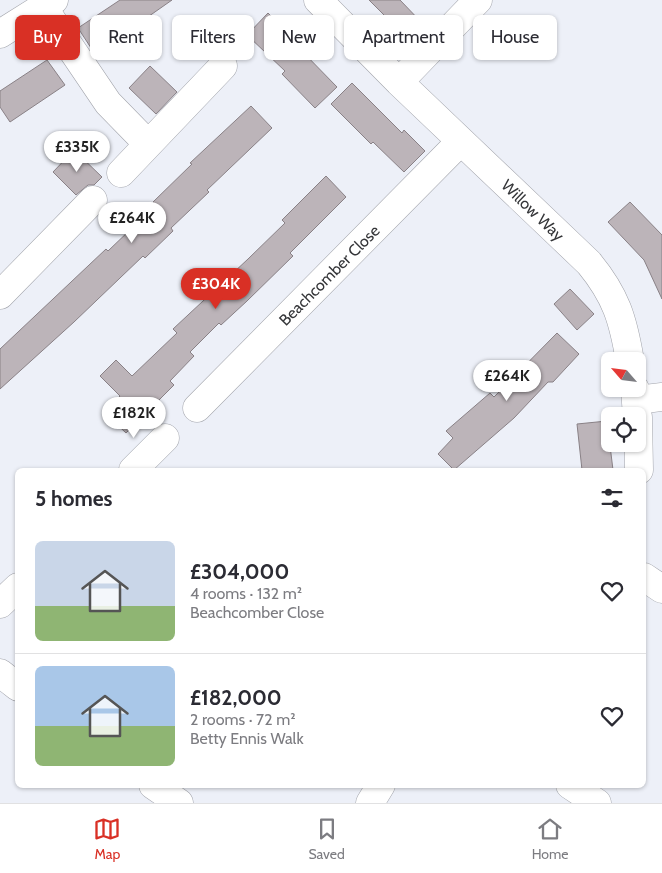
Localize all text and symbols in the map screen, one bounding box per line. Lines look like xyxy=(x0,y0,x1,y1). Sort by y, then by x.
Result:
chip: Buy xyxy=(15,15,80,60)
chip: Rent xyxy=(90,15,162,60)
chip: Filters xyxy=(172,15,254,60)
chip: New xyxy=(264,15,334,60)
chip: Apartment xyxy=(344,15,463,60)
chip: House xyxy=(473,15,557,60)
pin: £335K xyxy=(42,130,112,173)
text: £335K xyxy=(55,137,99,156)
street label: Willow Way xyxy=(497,176,568,245)
pin: £264K xyxy=(97,202,167,244)
text: £264K xyxy=(109,208,155,227)
street label: Beachcomber Close xyxy=(275,221,384,330)
pin: £304K xyxy=(181,268,251,310)
text: £304K xyxy=(192,274,240,293)
north arrow xyxy=(601,352,646,398)
map controls xyxy=(601,352,646,452)
pin: £264K xyxy=(472,360,542,402)
text: £264K xyxy=(484,366,530,385)
pin: £182K xyxy=(99,396,169,439)
text: £182K xyxy=(113,403,155,422)
button: locate xyxy=(601,407,646,452)
icon: filters xyxy=(598,484,626,512)
text: 5 homes xyxy=(35,486,113,511)
text: £304,000 xyxy=(190,559,289,584)
icon: home xyxy=(75,561,135,621)
icon: heart xyxy=(598,577,626,605)
text: 4 rooms · 132 m² xyxy=(190,584,302,603)
text: Beachcomber Close xyxy=(190,603,324,622)
text: £182,000 xyxy=(190,685,282,710)
icon: home xyxy=(75,686,135,746)
icon: heart xyxy=(598,702,626,730)
text: 2 rooms · 72 m² xyxy=(190,710,295,729)
text: Betty Ennis Walk xyxy=(190,729,304,748)
tab: Map xyxy=(93,815,121,863)
tab: Saved xyxy=(308,815,345,863)
tab: Home xyxy=(532,815,569,863)

